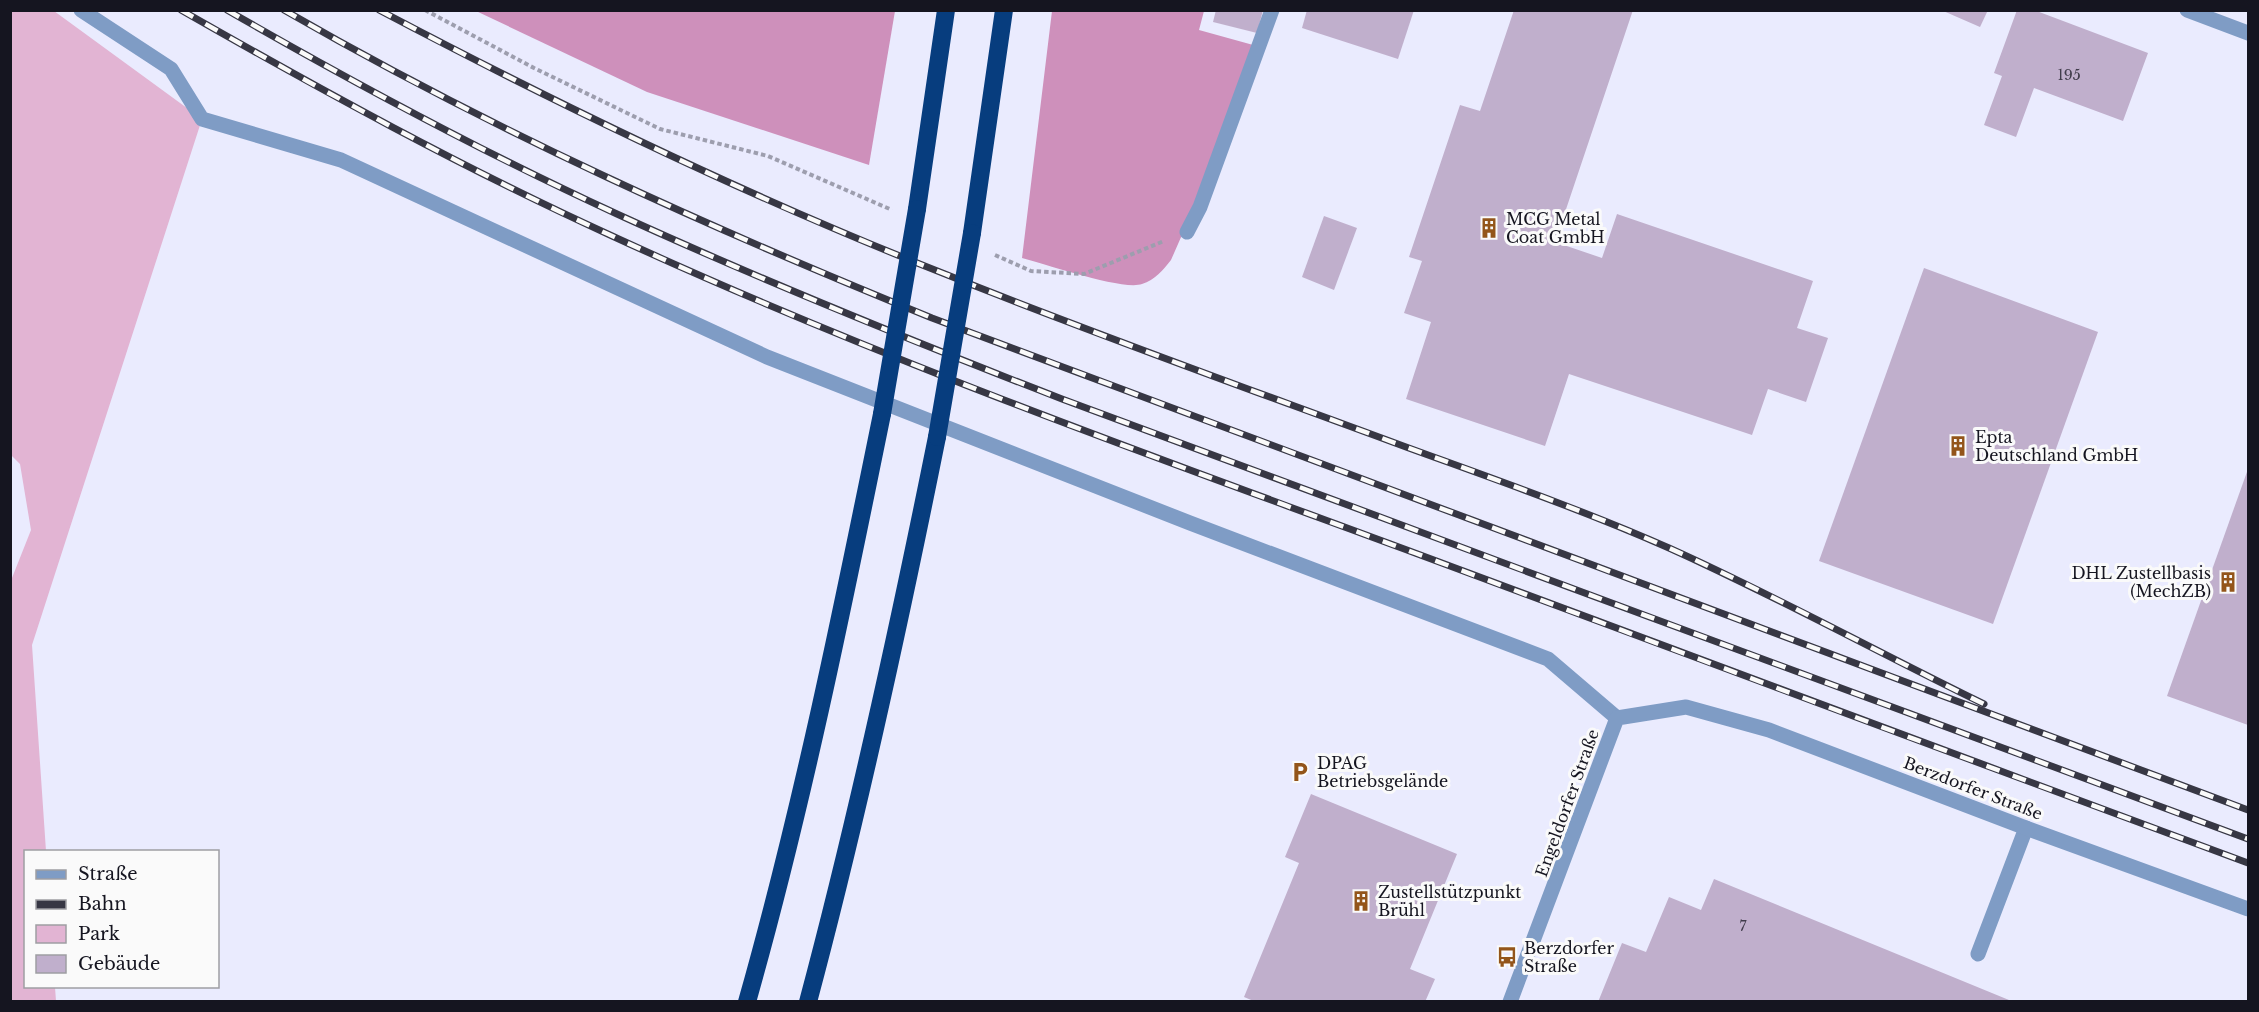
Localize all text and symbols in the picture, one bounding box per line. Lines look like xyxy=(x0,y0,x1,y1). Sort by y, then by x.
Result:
house number: 195 xyxy=(2057,66,2081,84)
place label: MCG Metal Coat GmbH xyxy=(1506,209,1605,247)
building icon: MCG Metal Coat GmbH xyxy=(1477,216,1501,240)
place label: Epta Deutschland GmbH xyxy=(1975,427,2139,465)
building icon: Epta Deutschland GmbH xyxy=(1946,434,1970,458)
place label: DHL Zustellbasis (MechZB) xyxy=(2071,563,2211,601)
building icon: DHL Zustellbasis (MechZB) xyxy=(2216,570,2240,594)
street label: Engeldorfer Straße xyxy=(1531,726,1603,880)
street label: Berzdorfer Straße xyxy=(1901,752,2045,824)
place label: DPAG Betriebsgelände xyxy=(1317,753,1448,791)
parking icon: DPAG Betriebsgelände xyxy=(1288,760,1312,784)
legend xyxy=(24,850,219,988)
text: Straße xyxy=(78,863,138,885)
place label: Zustellstützpunkt Brühl xyxy=(1378,882,1521,920)
building icon: Zustellstützpunkt Brühl xyxy=(1349,889,1373,913)
text: Bahn xyxy=(78,893,127,915)
house number: 7 xyxy=(1739,917,1747,935)
text: Park xyxy=(78,923,120,945)
place label: Berzdorfer Straße xyxy=(1524,938,1614,976)
bus stop icon: Berzdorfer Straße xyxy=(1495,945,1519,969)
text: Gebäude xyxy=(78,953,160,975)

